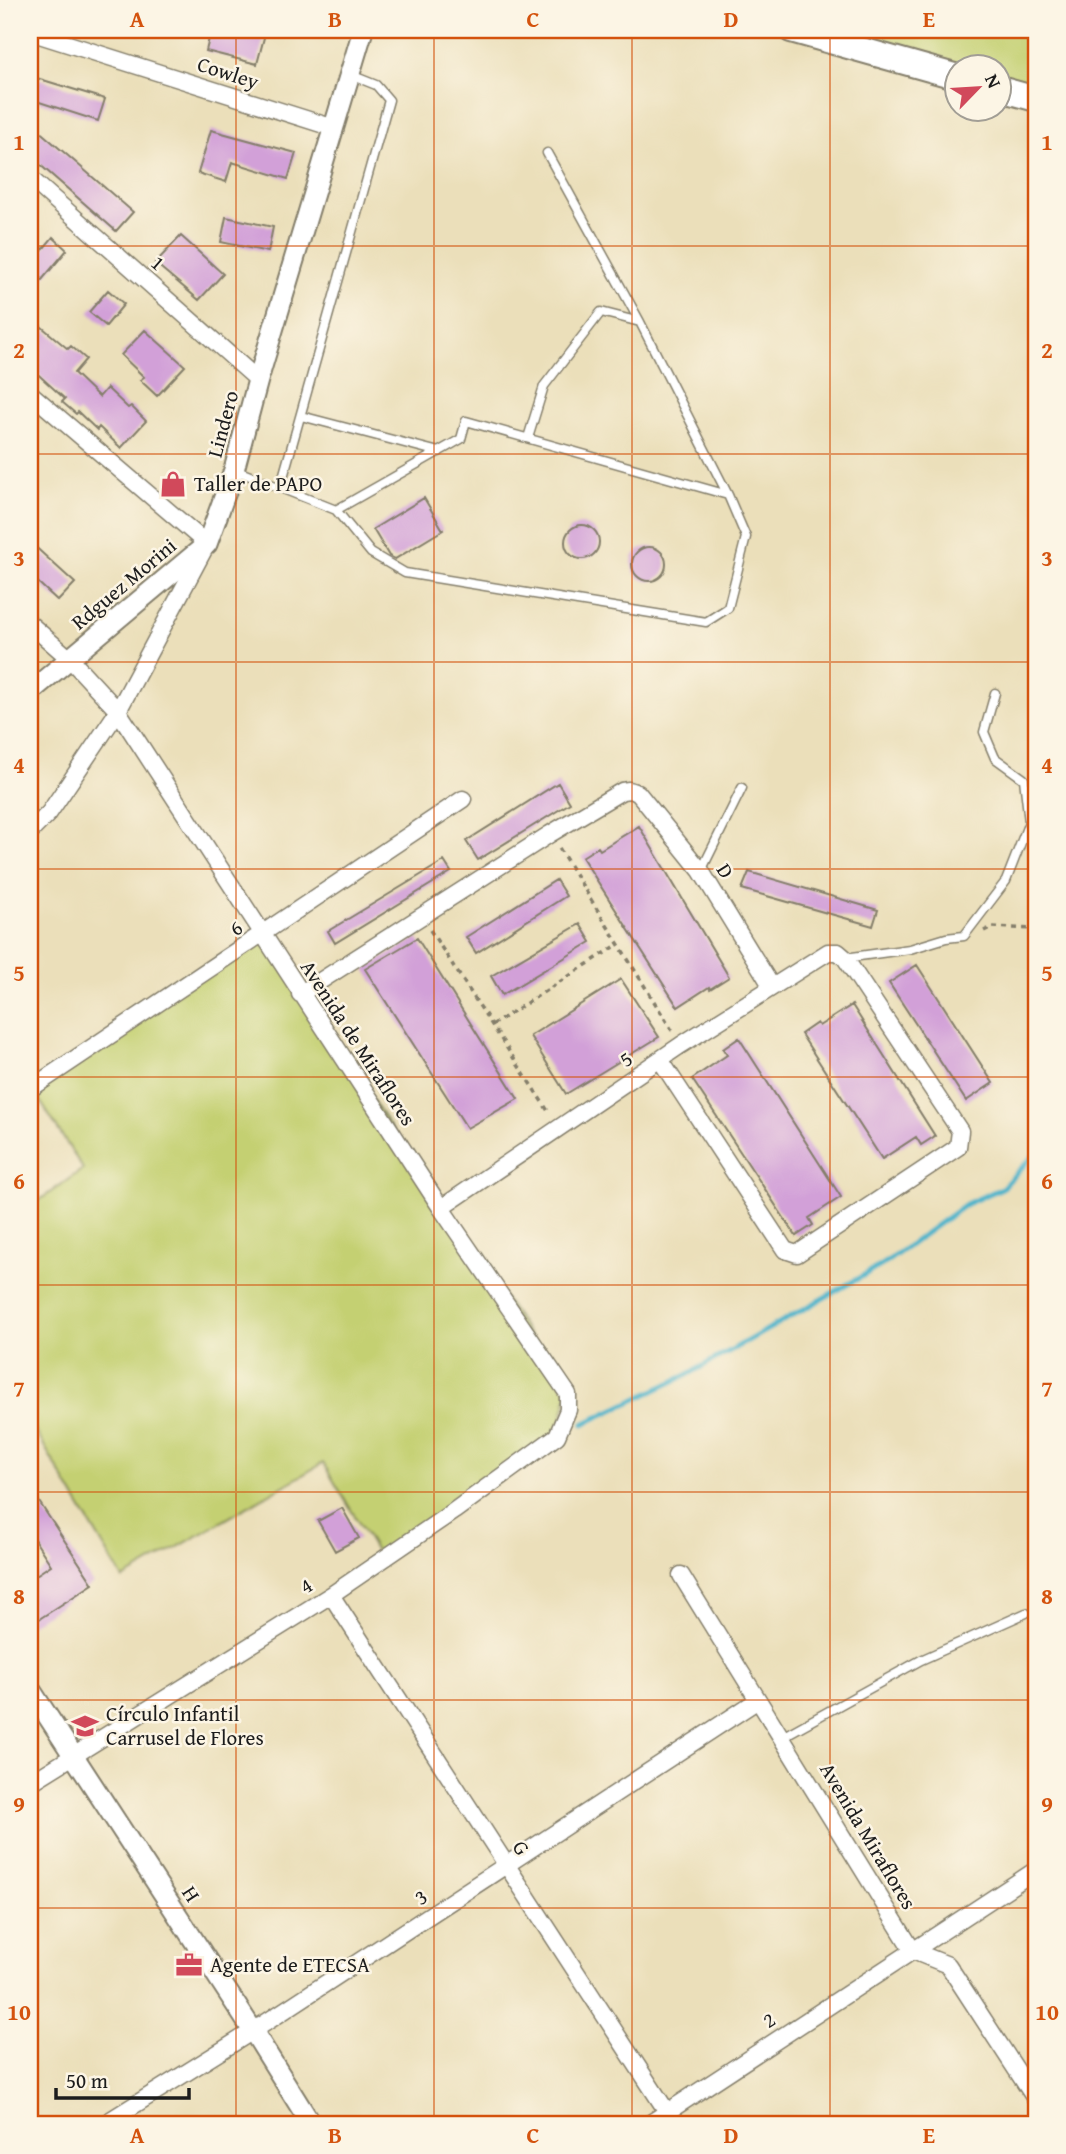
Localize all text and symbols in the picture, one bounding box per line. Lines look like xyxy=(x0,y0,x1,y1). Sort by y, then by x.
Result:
text: A xyxy=(130,2,145,35)
text: B xyxy=(328,2,342,35)
text: C xyxy=(526,2,540,35)
text: D xyxy=(724,2,739,35)
text: E xyxy=(923,2,935,35)
street label: Cowley xyxy=(193,48,263,97)
north arrow xyxy=(944,52,1014,122)
text: N xyxy=(978,69,1009,93)
text: 1 xyxy=(13,125,25,158)
text: 1 xyxy=(1041,125,1053,158)
street label: 1 xyxy=(144,248,172,278)
text: 2 xyxy=(13,333,25,366)
text: 2 xyxy=(1041,333,1053,366)
street label: Lindero xyxy=(199,387,246,461)
place label: Taller de PAPO xyxy=(194,468,322,499)
shop icon: Taller de PAPO xyxy=(158,469,188,499)
street label: Rdguez Morini xyxy=(64,530,183,637)
text: 3 xyxy=(13,541,25,574)
text: 3 xyxy=(1041,541,1053,574)
text: 4 xyxy=(13,748,25,781)
text: 4 xyxy=(1041,748,1053,781)
street label: D xyxy=(709,857,742,884)
street label: 6 xyxy=(223,912,249,943)
street label: Avenida de Miraflores xyxy=(293,954,424,1132)
text: 5 xyxy=(13,956,25,989)
text: 5 xyxy=(1041,956,1053,989)
street label: 5 xyxy=(613,1043,639,1074)
text: 6 xyxy=(13,1164,25,1197)
text: 6 xyxy=(1041,1164,1053,1197)
text: 7 xyxy=(13,1372,25,1405)
text: 7 xyxy=(1041,1372,1053,1405)
street label: 4 xyxy=(293,1570,318,1601)
text: 8 xyxy=(13,1579,25,1612)
text: 8 xyxy=(1041,1579,1053,1612)
place label: Círculo Infantil Carrusel de Flores xyxy=(106,1698,264,1753)
school or university icon: Círculo Infantil Carrusel de Flores xyxy=(70,1711,100,1741)
street label: Avenida Miraflores xyxy=(812,1756,925,1915)
text: 9 xyxy=(13,1787,25,1820)
text: 9 xyxy=(1041,1787,1053,1820)
street label: G xyxy=(505,1834,538,1861)
street label: H xyxy=(175,1879,208,1908)
street label: 3 xyxy=(408,1881,433,1912)
place label: Agente de ETECSA xyxy=(210,1949,370,1980)
office icon: Agente de ETECSA xyxy=(174,1950,204,1980)
text: 10 xyxy=(7,1995,31,2028)
text: 10 xyxy=(1035,1995,1059,2028)
street label: 2 xyxy=(756,2004,781,2035)
scale bar xyxy=(56,2056,189,2100)
text: 50 m xyxy=(66,2065,108,2096)
text: A xyxy=(130,2118,145,2151)
text: B xyxy=(328,2118,342,2151)
text: C xyxy=(526,2118,540,2151)
text: D xyxy=(724,2118,739,2151)
text: E xyxy=(923,2118,935,2151)

